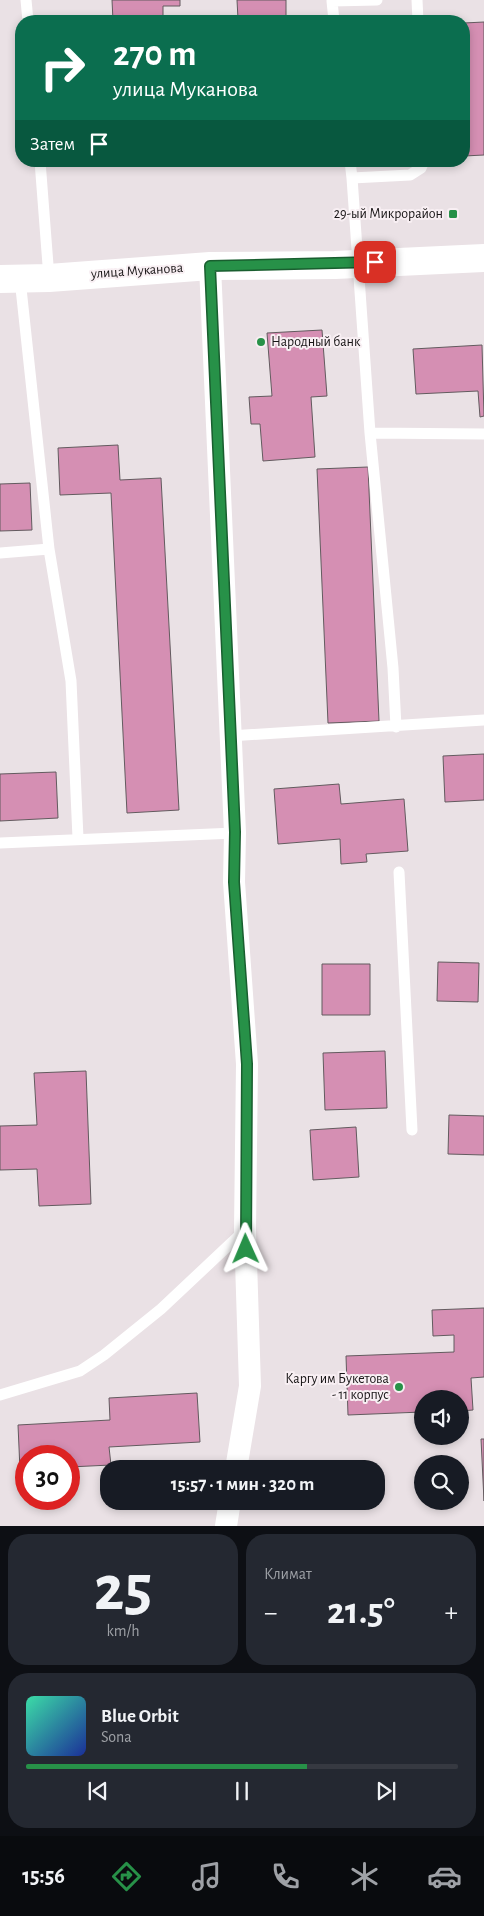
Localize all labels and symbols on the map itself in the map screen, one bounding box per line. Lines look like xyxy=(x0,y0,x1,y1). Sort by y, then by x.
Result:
place label: 29-ый Микрорайон xyxy=(334,207,443,221)
marker: 29-ый Микрорайон xyxy=(447,208,459,220)
pin xyxy=(354,241,396,283)
street label: улица Муканова xyxy=(90,261,184,281)
place label: Народный банк xyxy=(271,335,361,349)
marker: Народный банк xyxy=(255,336,267,348)
position arrow xyxy=(219,1222,271,1274)
place label: Каргу им Букетова - 11 корпус xyxy=(285,1372,390,1402)
marker: Каргу им Букетова - 11 корпус xyxy=(393,1381,405,1393)
speed limit sign: 30 xyxy=(15,1445,80,1510)

